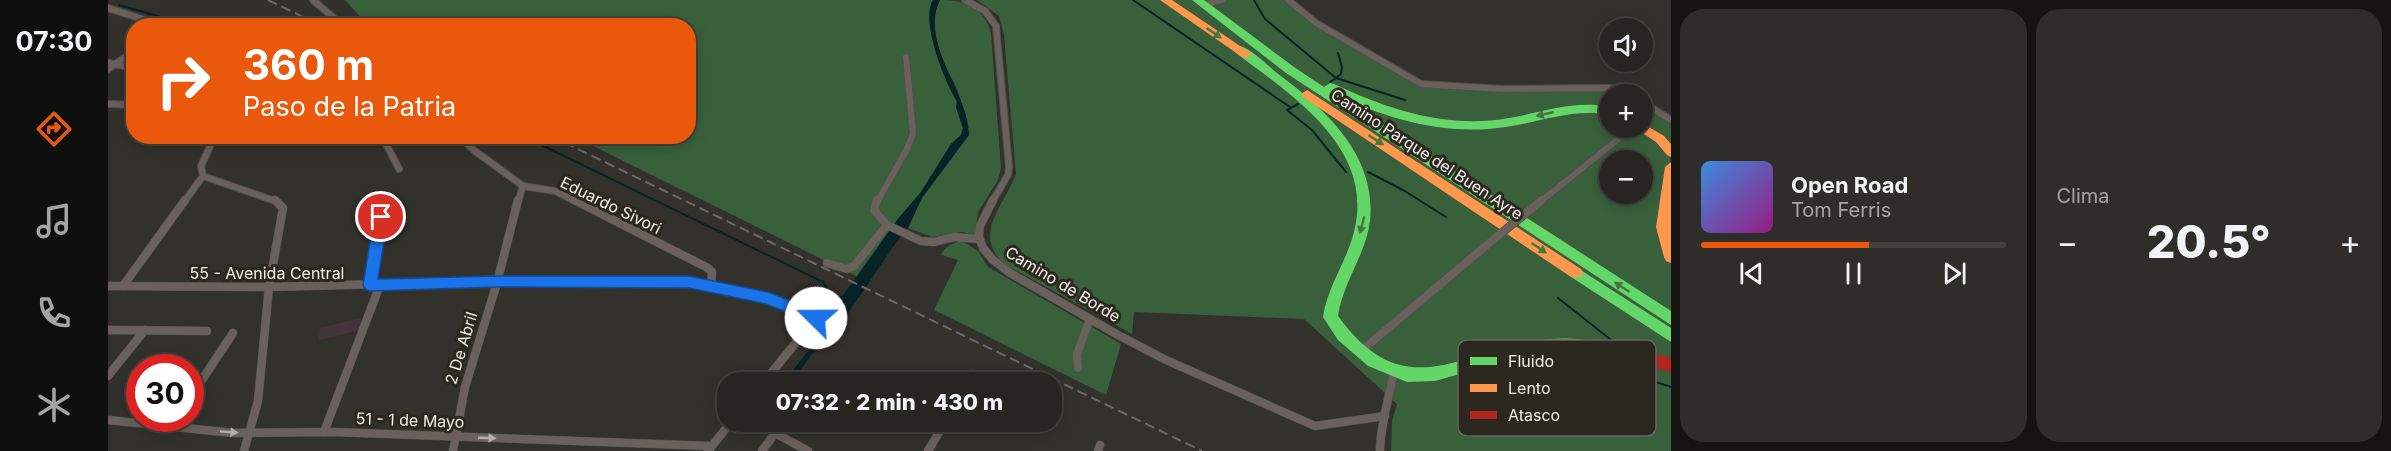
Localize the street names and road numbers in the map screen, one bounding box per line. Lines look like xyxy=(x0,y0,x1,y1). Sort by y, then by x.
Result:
street label: Camino Parque del Buen Ayre xyxy=(1327,84,1527,224)
street label: Eduardo Sivori xyxy=(557,172,665,238)
street label: Camino de Borde xyxy=(1002,242,1124,326)
street label: 55 - Avenida Central xyxy=(190,263,344,283)
street label: 2 De Abril xyxy=(441,309,481,387)
street label: 51 - 1 de Mayo xyxy=(355,408,465,432)

